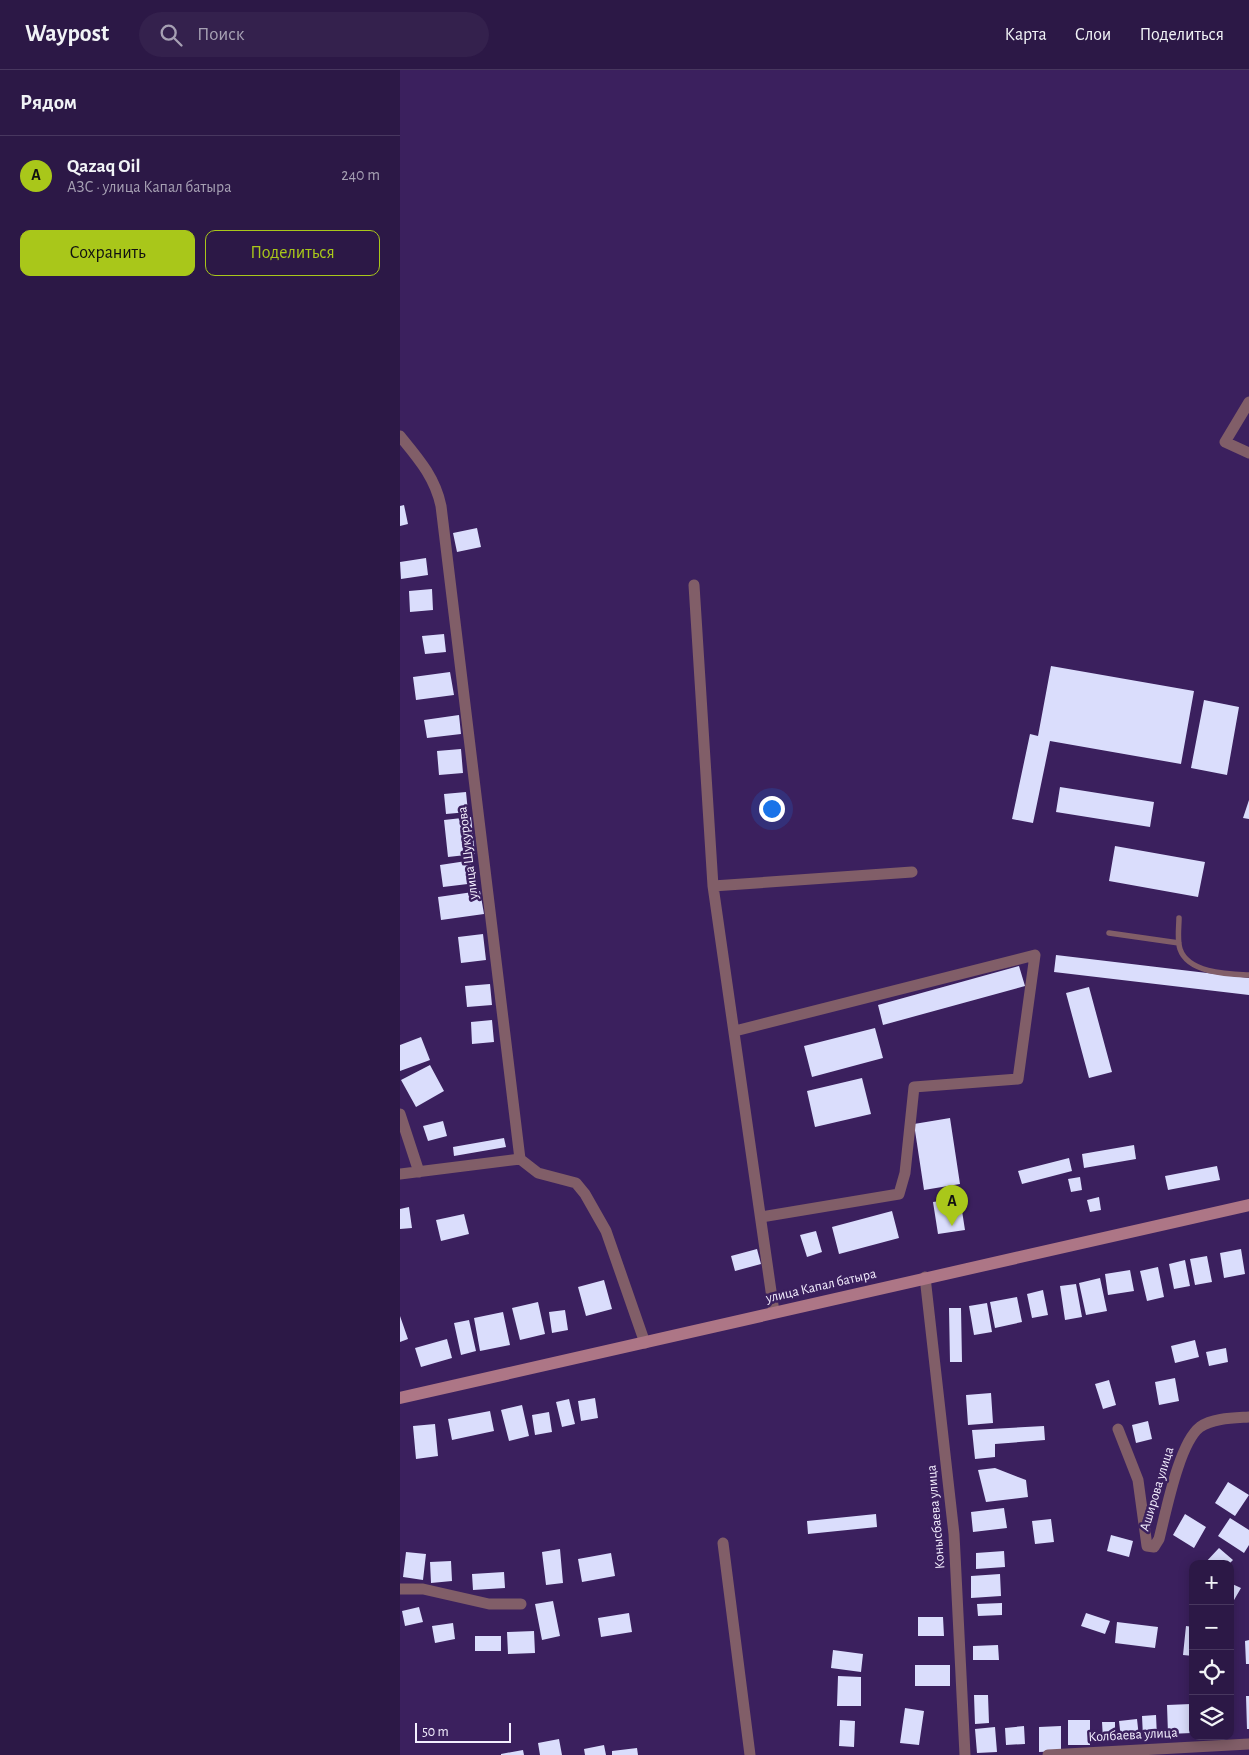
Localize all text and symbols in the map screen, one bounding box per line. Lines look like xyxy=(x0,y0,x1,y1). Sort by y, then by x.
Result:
search box xyxy=(139,12,489,57)
icon: search xyxy=(157,21,185,49)
text: Waypost xyxy=(25,22,109,46)
text: Поиск xyxy=(197,25,245,44)
text: Карта xyxy=(1005,26,1047,44)
text: Слои xyxy=(1075,26,1111,44)
text: Поделиться xyxy=(1139,26,1224,44)
text: Рядом xyxy=(20,92,77,113)
text: Qazaq Oil xyxy=(67,157,141,176)
text: A xyxy=(31,167,41,183)
text: 240 m xyxy=(341,167,380,183)
text: АЗС · улица Капал батыра xyxy=(67,179,232,195)
button: Сохранить xyxy=(20,230,195,276)
button: Поделиться xyxy=(205,230,380,276)
your location xyxy=(759,796,785,822)
street label: улица Шукурова xyxy=(455,805,481,901)
pin: A xyxy=(936,1185,968,1226)
street label: улица Капал батыра xyxy=(763,1266,878,1306)
street label: Аширова улица xyxy=(1138,1445,1177,1533)
street label: Конысбаева улица xyxy=(924,1464,948,1570)
map controls xyxy=(1189,1560,1234,1740)
button: + xyxy=(1189,1560,1234,1605)
button: − xyxy=(1189,1605,1234,1650)
button: locate xyxy=(1189,1650,1234,1695)
button: layers xyxy=(1189,1695,1234,1740)
scale bar xyxy=(415,1720,511,1743)
text: 50 m xyxy=(422,1725,449,1739)
street label: Колбаева улица xyxy=(1088,1726,1179,1744)

